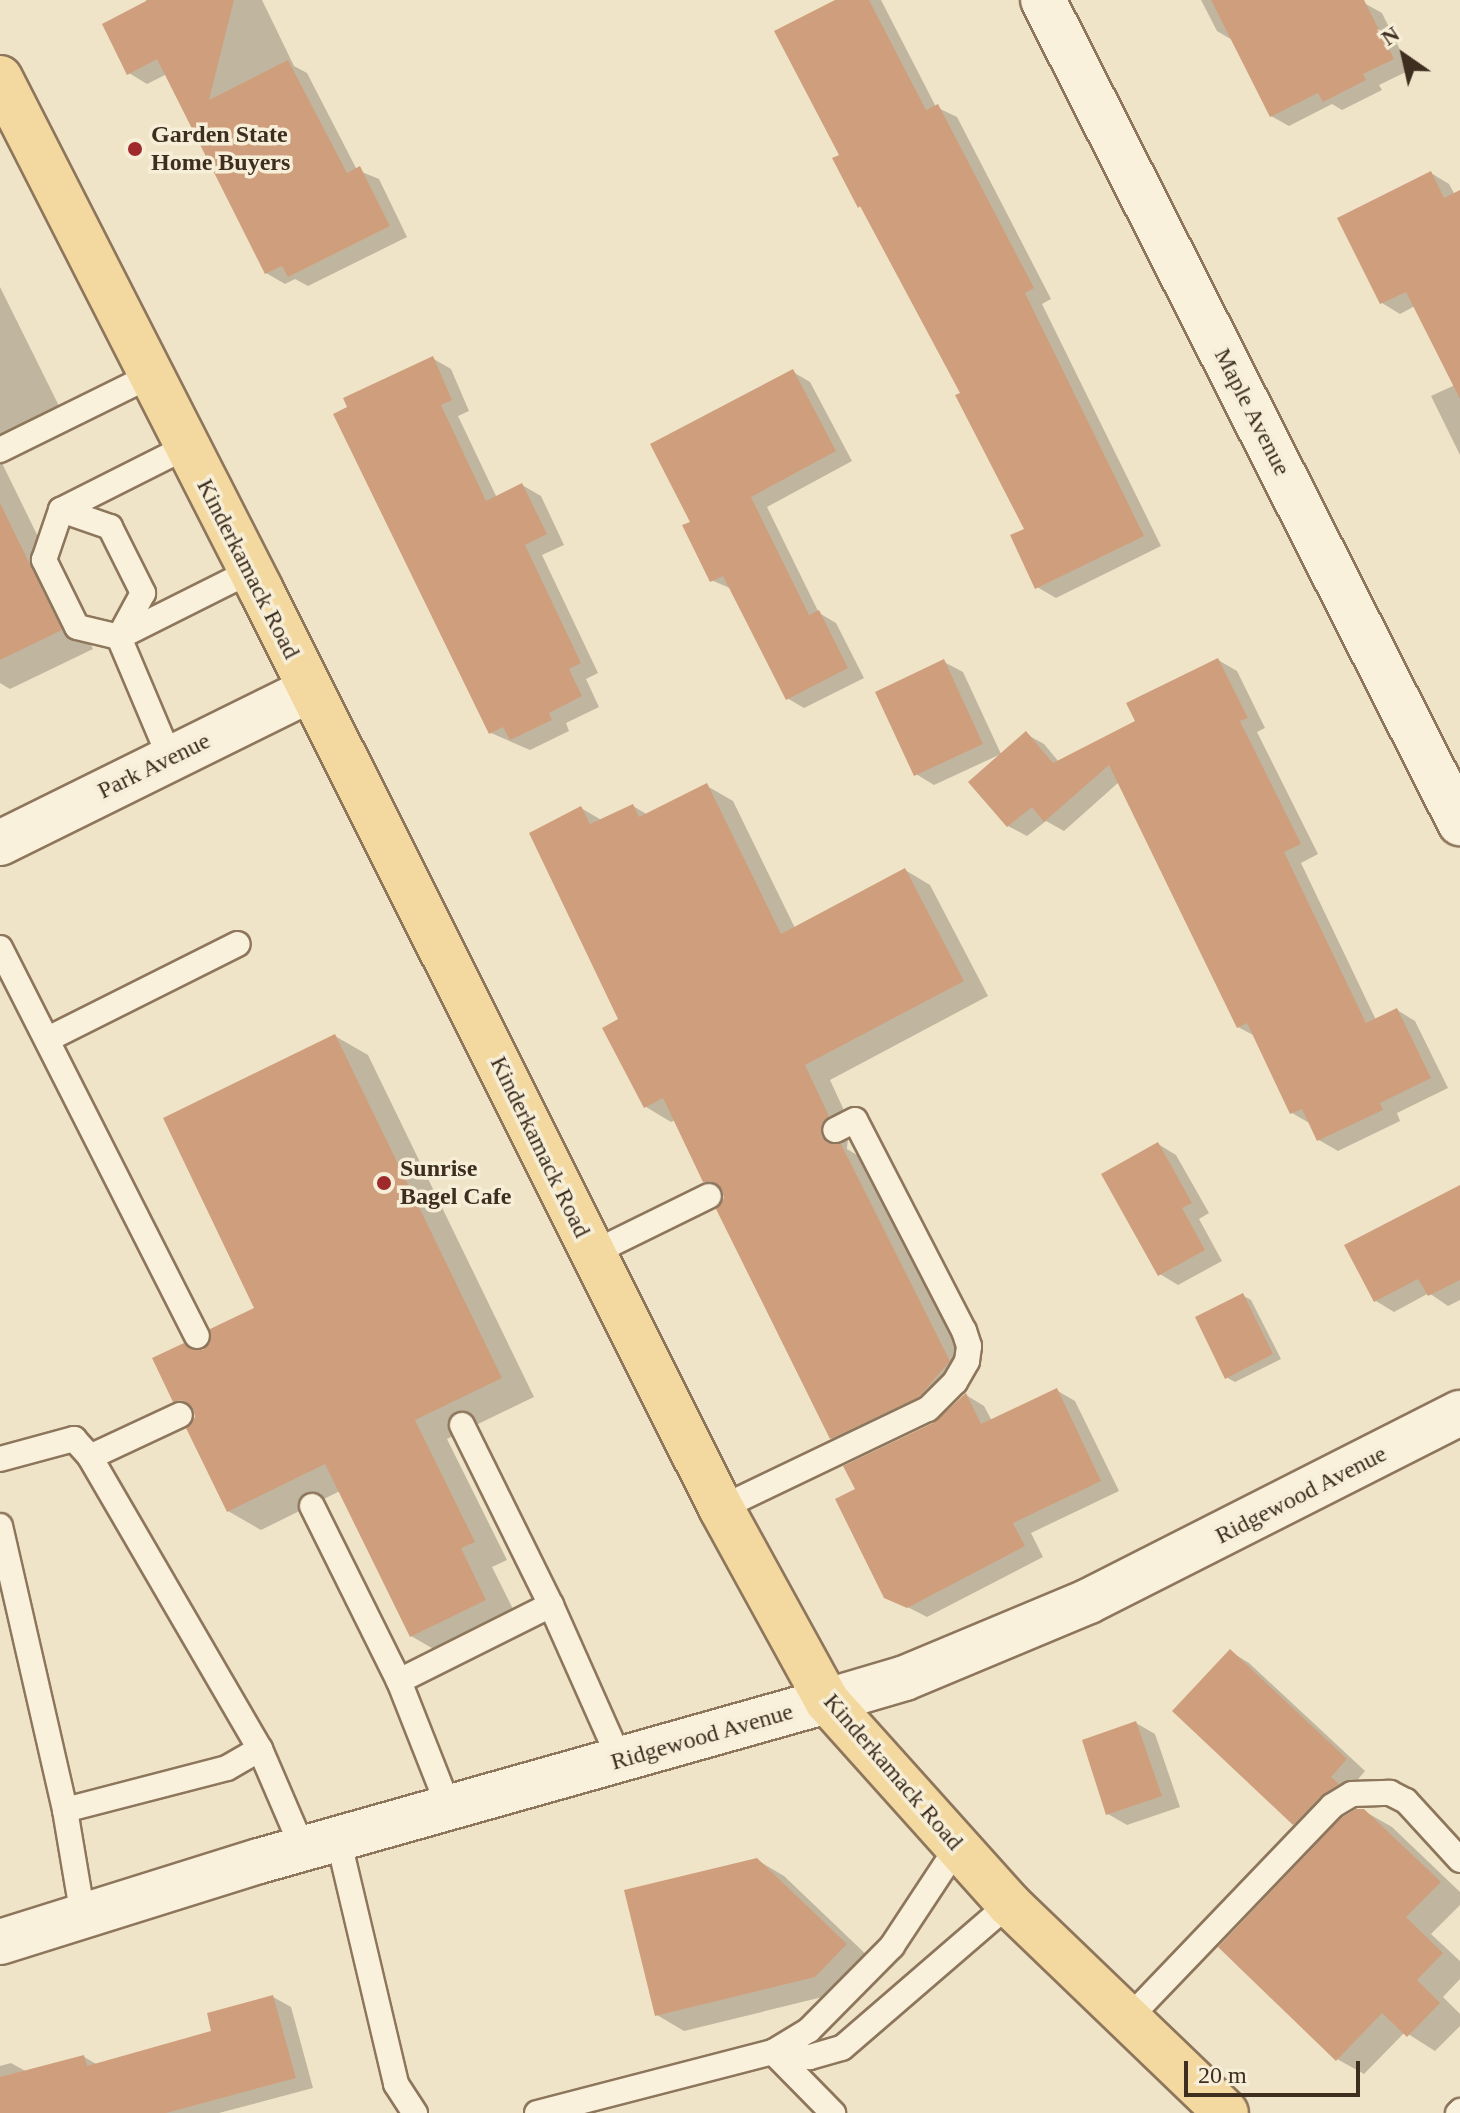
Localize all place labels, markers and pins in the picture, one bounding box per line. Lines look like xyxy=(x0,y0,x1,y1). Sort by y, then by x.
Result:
place label: Garden State Home Buyers xyxy=(151,121,290,177)
marker: Garden State Home Buyers xyxy=(126,140,144,158)
place label: Sunrise Bagel Cafe xyxy=(400,1155,511,1211)
marker: Sunrise Bagel Cafe xyxy=(375,1174,393,1192)

